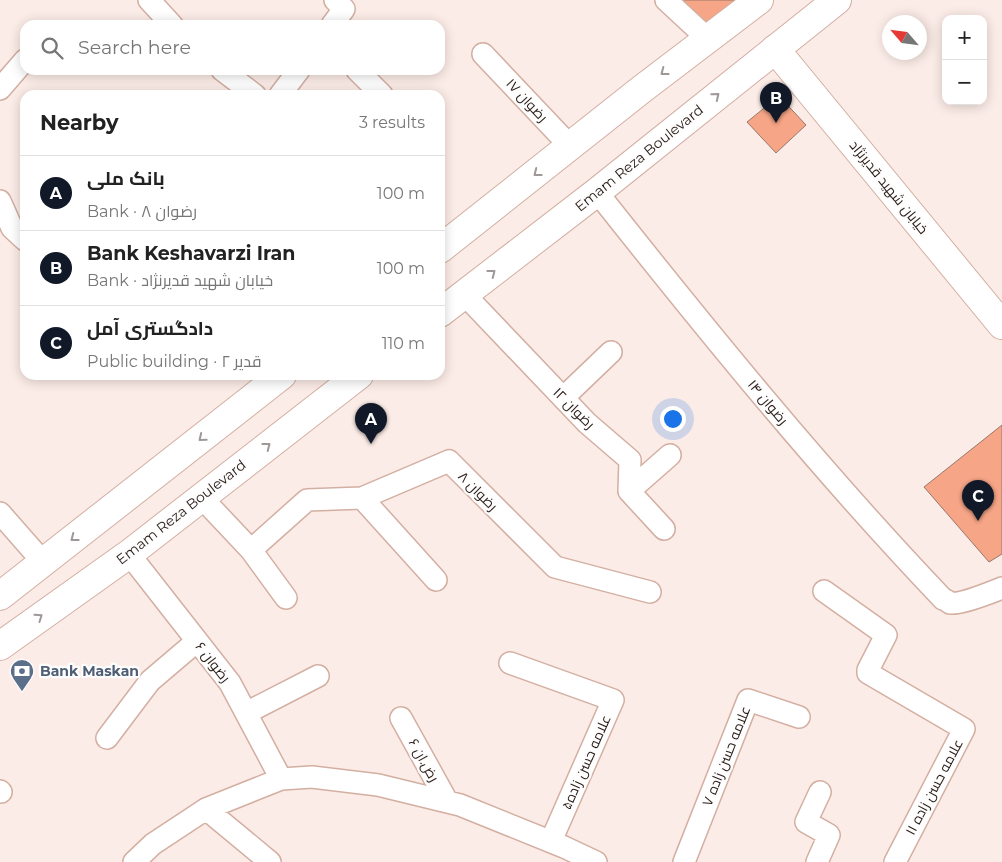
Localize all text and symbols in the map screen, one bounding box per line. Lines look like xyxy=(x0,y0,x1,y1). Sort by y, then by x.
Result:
north arrow xyxy=(882,15,927,60)
map controls xyxy=(942,15,987,105)
button: + xyxy=(942,15,987,60)
search box xyxy=(20,20,445,75)
icon: search xyxy=(38,34,66,62)
text: Search here xyxy=(78,36,191,59)
button: − xyxy=(942,60,987,105)
one-way arrow xyxy=(661,67,670,75)
street label: رضوان ۱۷ xyxy=(502,74,552,126)
pin: B xyxy=(760,82,792,123)
one-way arrow xyxy=(711,93,720,102)
street label: Emam Reza Boulevard xyxy=(571,101,707,215)
text: Nearby xyxy=(40,110,119,135)
text: 3 results xyxy=(359,113,425,132)
street label: خيابان شهيد قديرنژاد xyxy=(846,137,932,237)
text: بانک‌ ملی xyxy=(87,167,165,190)
one-way arrow xyxy=(533,167,542,176)
text: A xyxy=(50,184,62,203)
text: 100 m xyxy=(377,184,425,203)
text: Bank · رضوان ۸ xyxy=(87,202,197,221)
text: Bank Keshavarzi Iran xyxy=(87,242,295,265)
text: B xyxy=(50,259,62,278)
text: 100 m xyxy=(377,259,425,278)
one-way arrow xyxy=(487,269,496,278)
text: Bank · خيابان شهيد قديرنژاد xyxy=(87,271,273,290)
text: دادگستری آمل xyxy=(87,317,213,340)
text: C xyxy=(50,334,62,353)
text: 110 m xyxy=(382,334,425,353)
text: Public building · قدیر ۲ xyxy=(87,352,261,371)
street label: رضوان ۱۴ xyxy=(744,376,792,428)
street label: رضوان ۱۲ xyxy=(549,383,599,433)
pin: A xyxy=(355,403,387,444)
your location xyxy=(660,406,686,432)
one-way arrow xyxy=(199,433,208,442)
one-way arrow xyxy=(261,443,270,451)
street label: Emam Reza Boulevard xyxy=(112,456,250,568)
street label: رضوان ۸ xyxy=(454,467,502,515)
pin: C xyxy=(962,480,994,521)
one-way arrow xyxy=(70,532,80,541)
one-way arrow xyxy=(34,614,43,623)
street label: رضوان ۶ xyxy=(192,638,234,686)
bank icon: Bank Maskan xyxy=(9,658,35,692)
place label: Bank Maskan xyxy=(40,662,139,680)
street label: علامه حسن زاده ۷ xyxy=(698,703,754,809)
street label: علامه حسن زاده۵ xyxy=(557,712,615,812)
street label: رض.ان ۶ xyxy=(405,735,443,785)
street label: علامه حسن زاده ۱۱ xyxy=(901,736,967,838)

